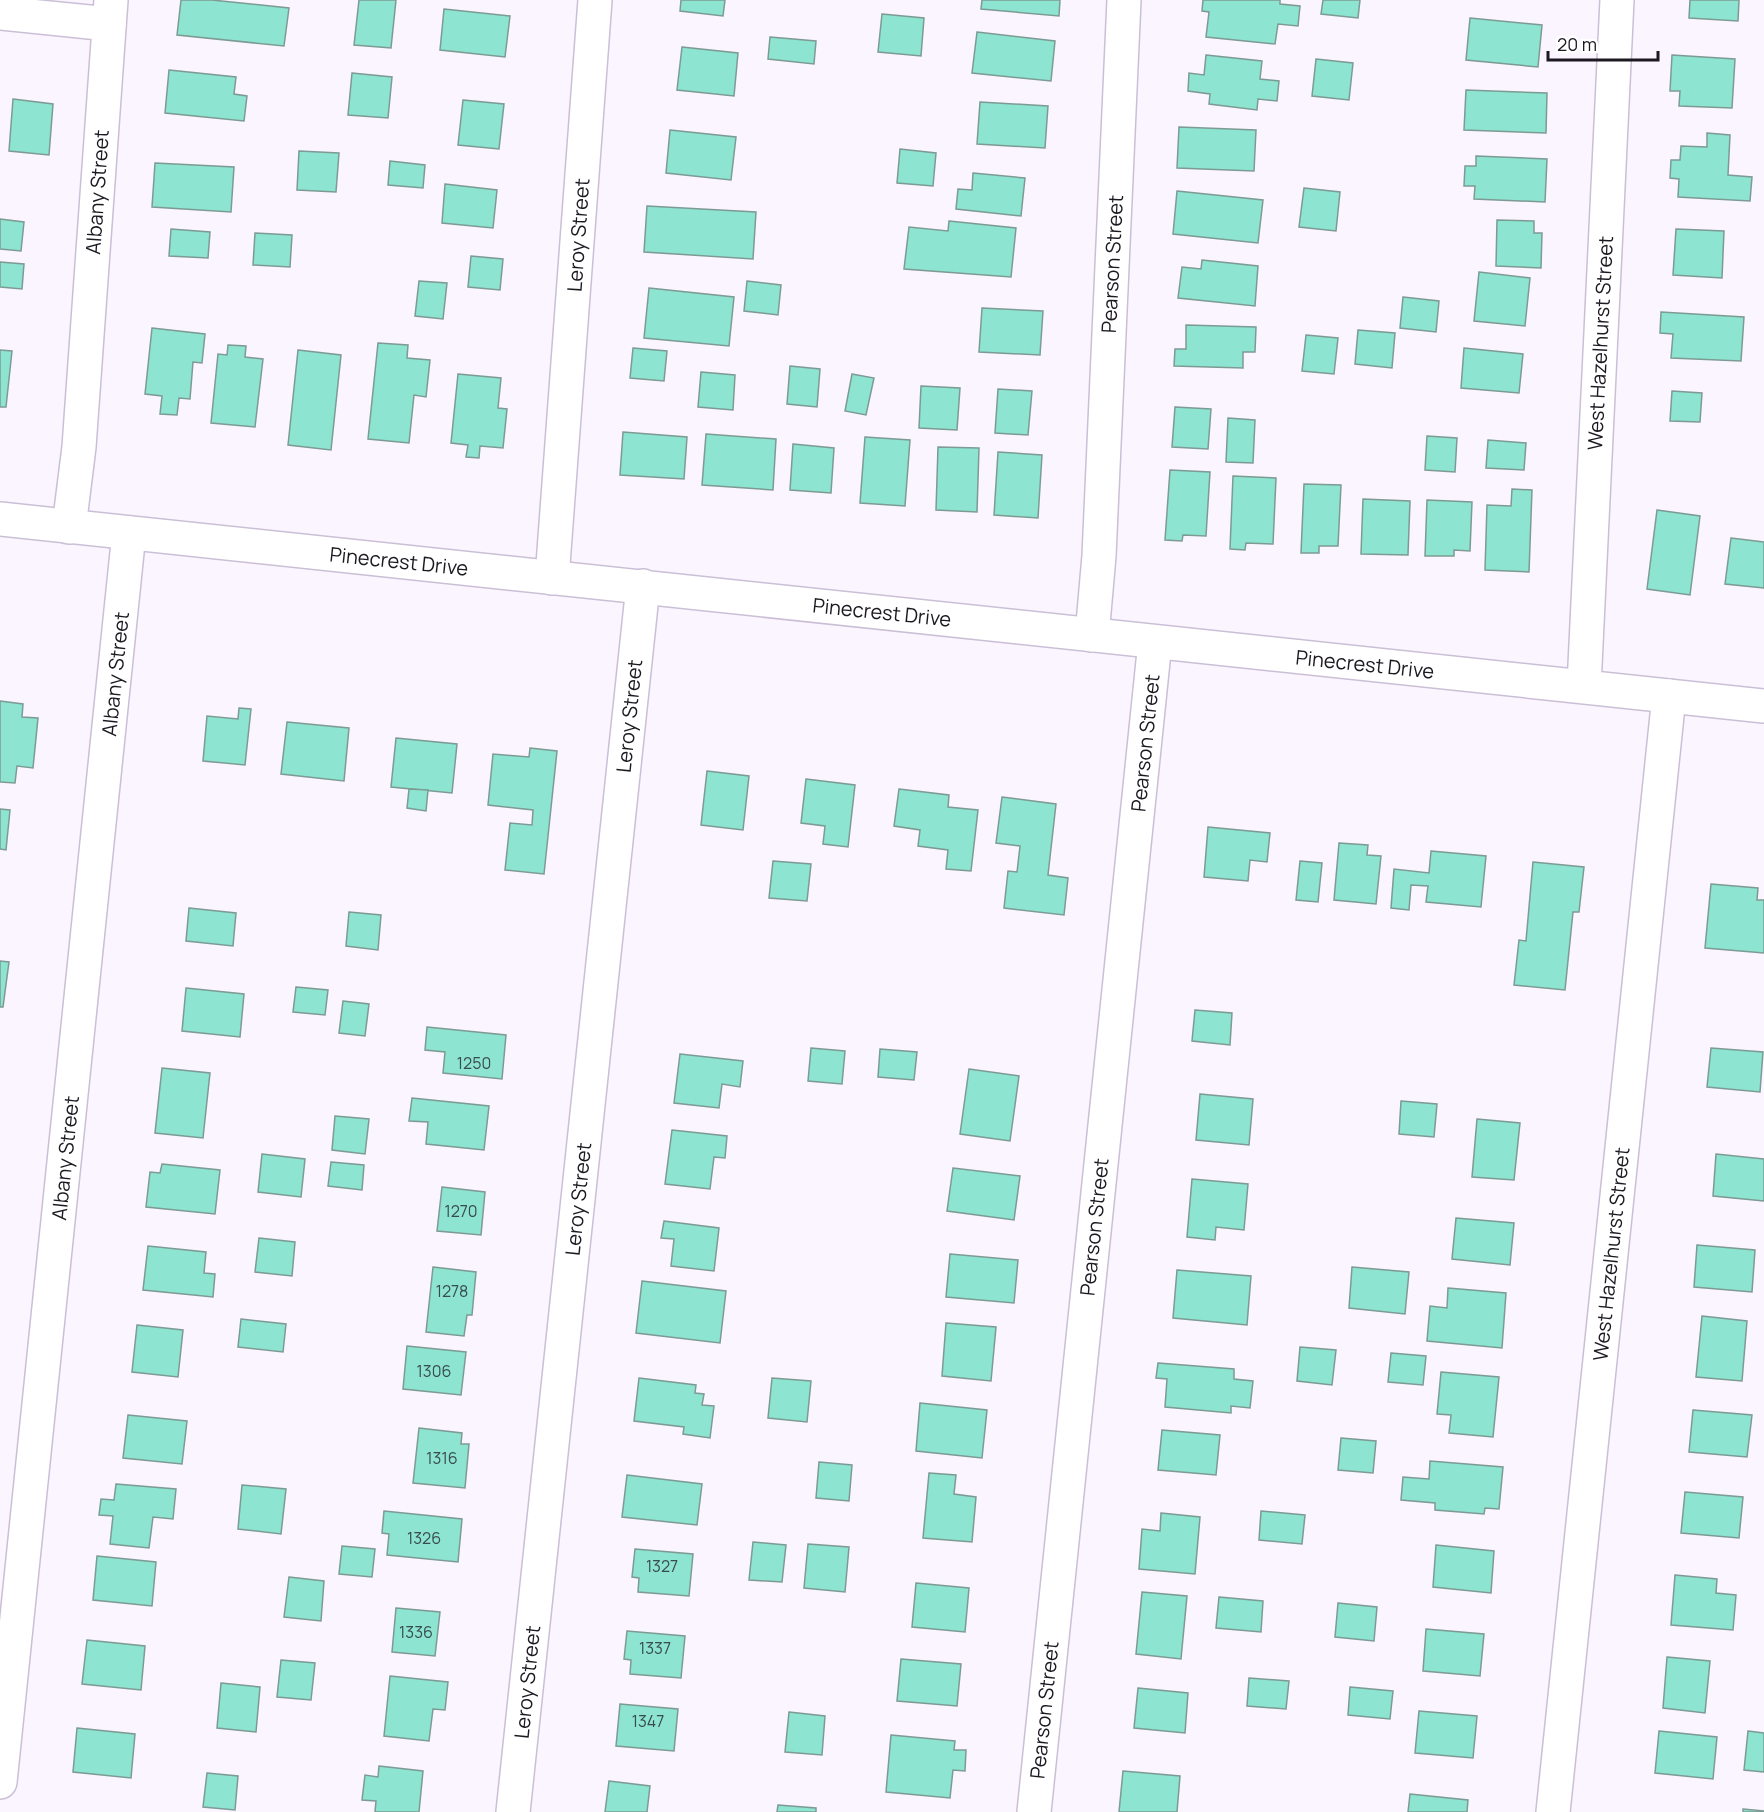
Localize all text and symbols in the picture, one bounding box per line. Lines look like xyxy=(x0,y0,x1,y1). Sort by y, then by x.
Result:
scale bar xyxy=(1548,24,1658,62)
text: 20 m xyxy=(1557,32,1597,56)
street label: Albany Street xyxy=(79,129,115,255)
street label: Leroy Street xyxy=(561,177,595,293)
street label: Pearson Street xyxy=(1095,194,1129,334)
street label: West Hazelhurst Street xyxy=(1581,235,1619,451)
street label: Pinecrest Drive xyxy=(328,540,470,582)
street label: Pinecrest Drive xyxy=(811,591,953,633)
street label: Albany Street xyxy=(95,610,135,738)
street label: Pinecrest Drive xyxy=(1294,643,1436,685)
street label: Leroy Street xyxy=(610,658,648,774)
street label: Pearson Street xyxy=(1124,673,1166,813)
house number: 1250 xyxy=(457,1052,491,1074)
street label: Albany Street xyxy=(45,1094,85,1222)
street label: Leroy Street xyxy=(559,1141,597,1257)
street label: West Hazelhurst Street xyxy=(1586,1146,1636,1362)
street label: Pearson Street xyxy=(1073,1157,1115,1297)
house number: 1270 xyxy=(444,1200,478,1222)
house number: 1278 xyxy=(436,1280,468,1302)
house number: 1306 xyxy=(417,1360,451,1382)
house number: 1316 xyxy=(426,1447,458,1469)
house number: 1326 xyxy=(407,1527,441,1549)
house number: 1327 xyxy=(646,1555,678,1577)
house number: 1336 xyxy=(399,1621,433,1643)
street label: Leroy Street xyxy=(508,1624,546,1740)
house number: 1337 xyxy=(639,1637,671,1659)
street label: Pearson Street xyxy=(1023,1640,1065,1780)
house number: 1347 xyxy=(632,1710,664,1732)

